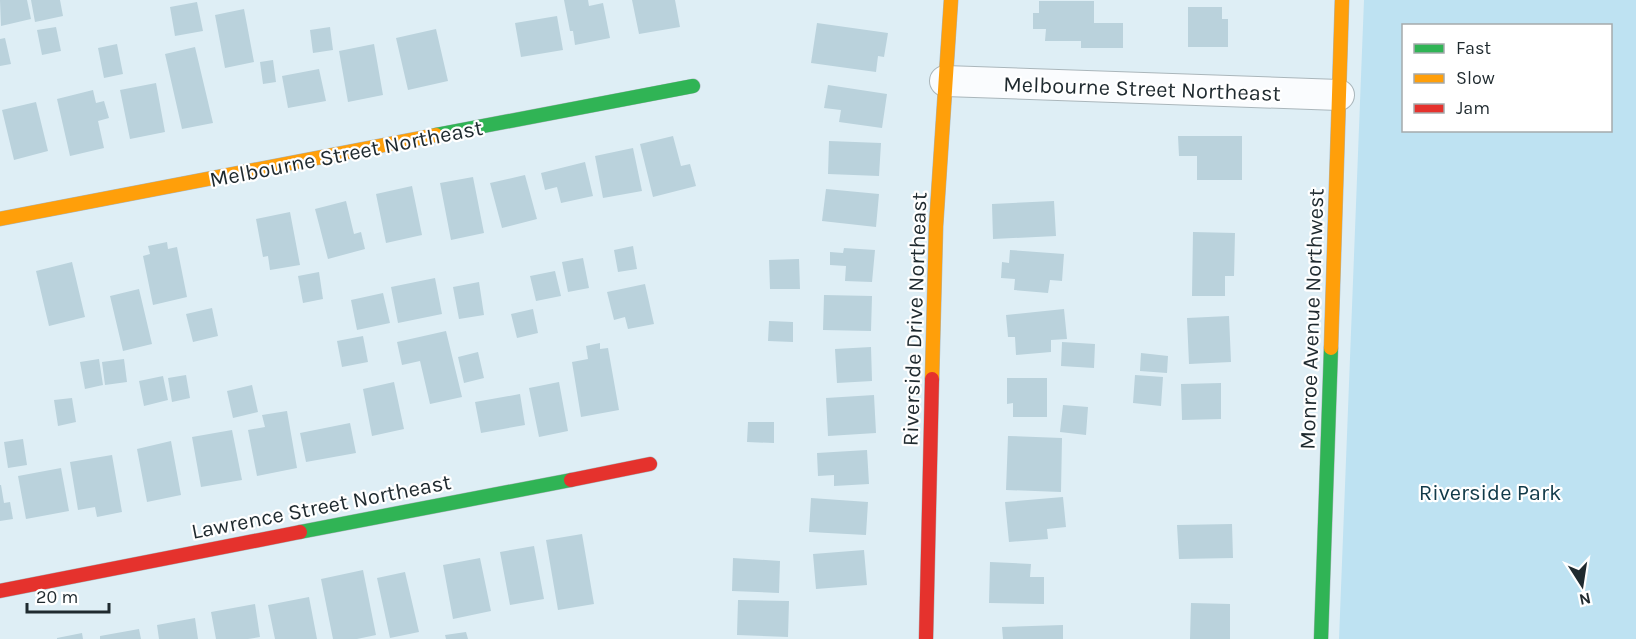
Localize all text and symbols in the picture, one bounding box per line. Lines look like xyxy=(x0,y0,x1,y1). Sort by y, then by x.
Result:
legend xyxy=(1402,24,1612,132)
text: Fast xyxy=(1456,37,1491,59)
text: Slow xyxy=(1456,67,1495,89)
street label: Melbourne Street Northeast xyxy=(1003,71,1281,107)
text: Jam xyxy=(1456,97,1490,119)
street label: Melbourne Street Northeast xyxy=(207,115,485,193)
street label: Monroe Avenue Northwest xyxy=(1294,188,1330,450)
street label: Riverside Drive Northeast xyxy=(898,191,932,447)
street label: Lawrence Street Northeast xyxy=(189,469,453,545)
park label: Riverside Park xyxy=(1419,480,1561,506)
north arrow xyxy=(1552,555,1612,615)
scale bar xyxy=(27,576,110,614)
text: 20 m xyxy=(36,586,78,608)
text: N xyxy=(1577,589,1593,610)

